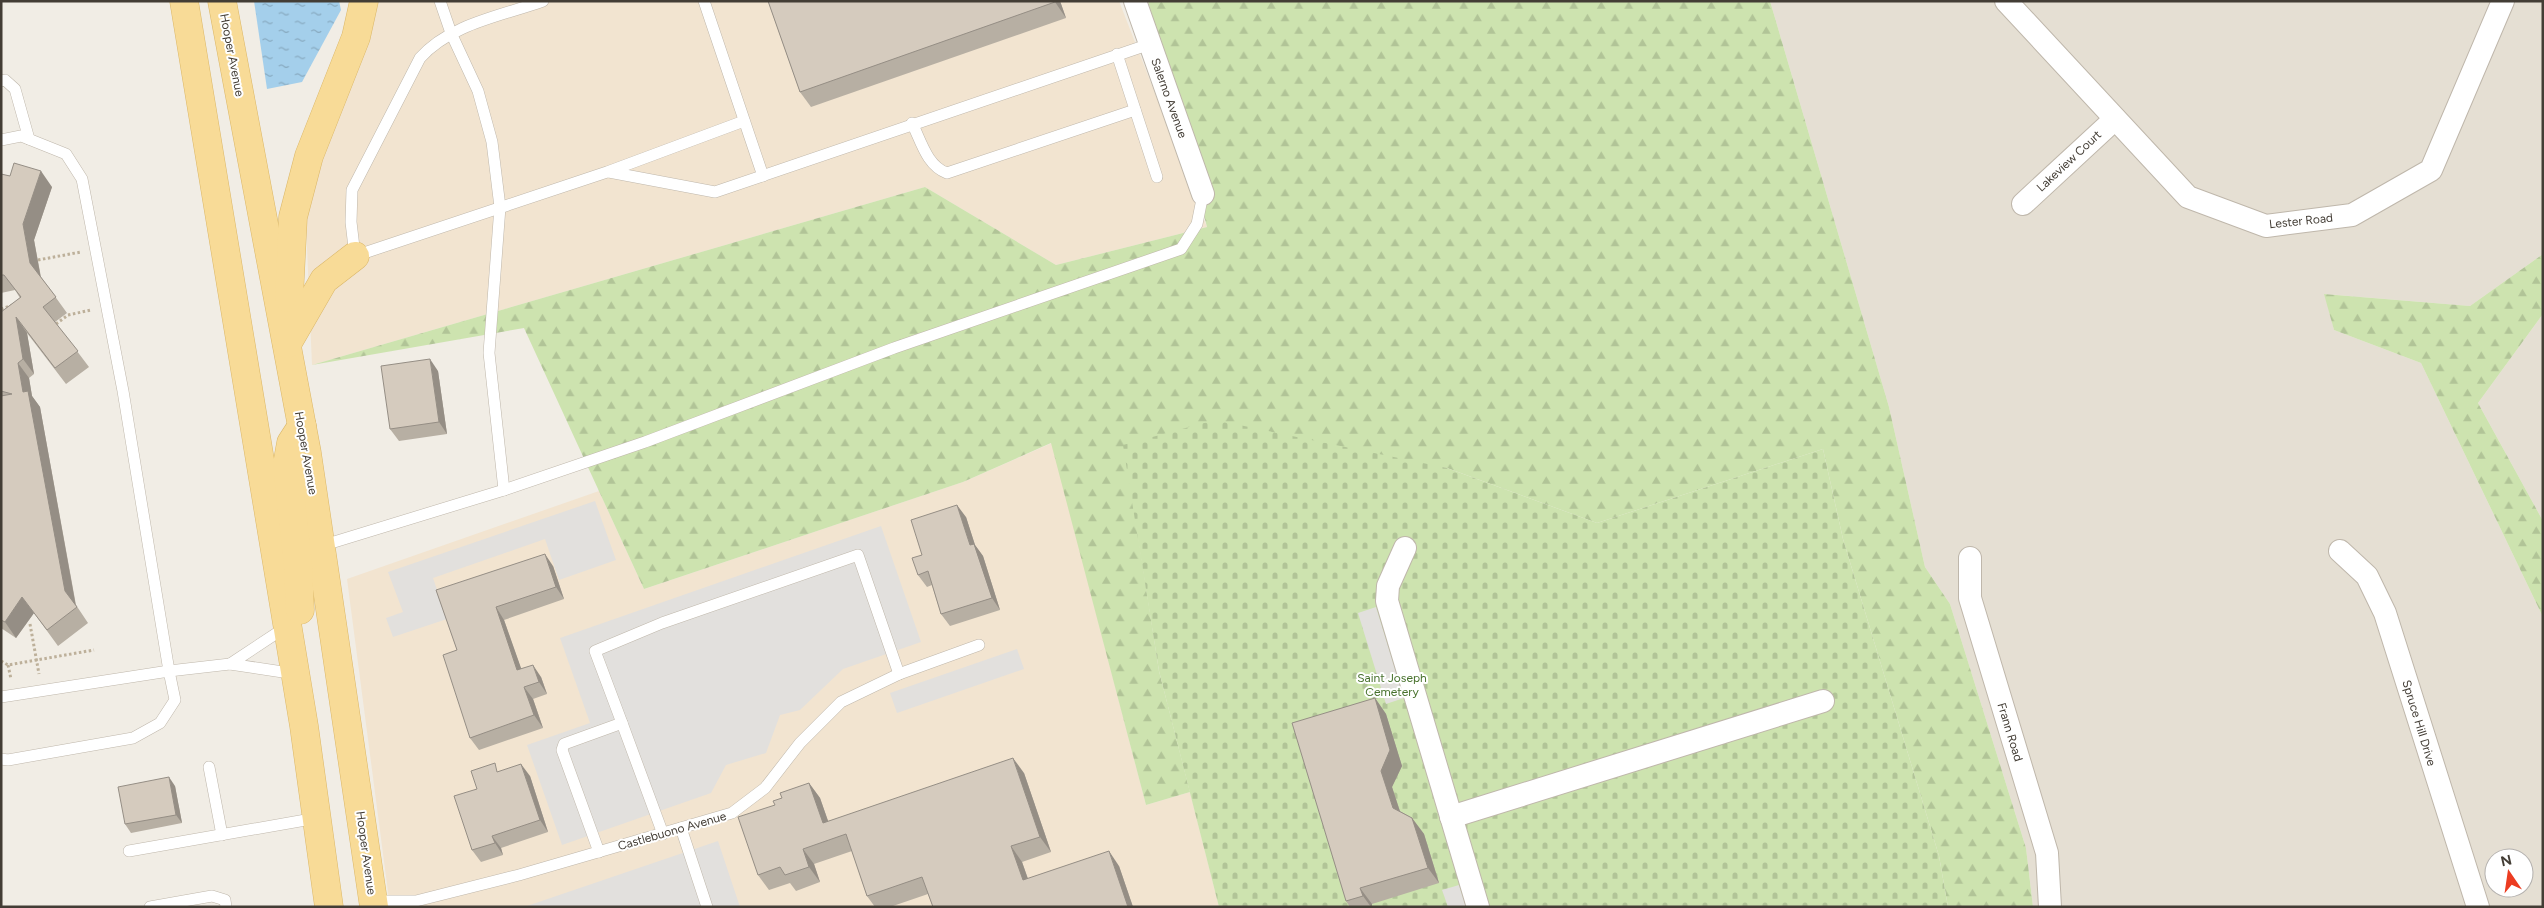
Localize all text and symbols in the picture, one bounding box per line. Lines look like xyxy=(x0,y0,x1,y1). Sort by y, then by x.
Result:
street label: Hooper Avenue xyxy=(217,12,247,98)
street label: Salerno Avenue xyxy=(1148,56,1190,140)
street label: Lakeview Court xyxy=(2034,127,2105,194)
street label: Lester Road xyxy=(2268,211,2334,231)
street label: Hooper Avenue xyxy=(292,410,320,496)
park label: Saint Joseph Cemetery xyxy=(1357,671,1427,699)
street label: Spruce Hill Drive xyxy=(2399,678,2439,768)
street label: Frann Road xyxy=(1994,701,2026,763)
street label: Castlebuono Avenue xyxy=(616,809,728,853)
street label: Hooper Avenue xyxy=(353,810,379,896)
north arrow xyxy=(2484,848,2534,898)
text: N xyxy=(2499,851,2513,870)

